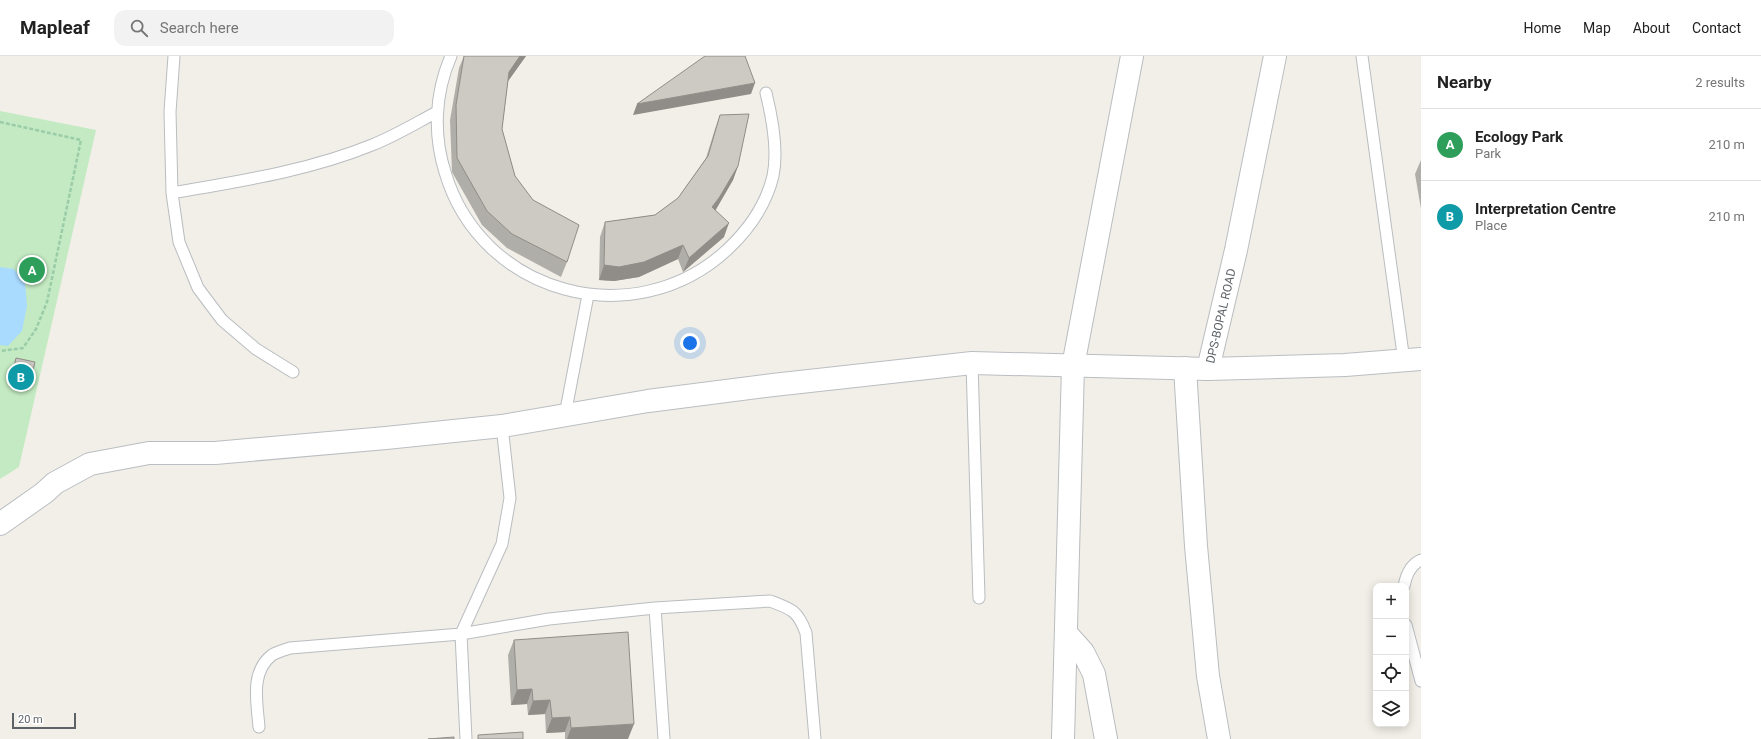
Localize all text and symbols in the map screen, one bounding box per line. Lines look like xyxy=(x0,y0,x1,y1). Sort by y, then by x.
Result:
search box xyxy=(114,10,394,46)
text: Mapleaf xyxy=(20,16,90,39)
icon: search xyxy=(128,17,150,39)
text: Search here xyxy=(160,19,239,37)
text: Home xyxy=(1523,20,1561,36)
text: Map xyxy=(1583,20,1611,36)
text: About xyxy=(1633,20,1670,36)
text: Contact xyxy=(1692,20,1741,36)
text: Nearby xyxy=(1437,72,1492,92)
text: 2 results xyxy=(1695,75,1745,90)
text: Ecology Park xyxy=(1475,128,1563,146)
text: A xyxy=(1446,137,1454,152)
text: 210 m xyxy=(1708,137,1745,152)
text: Park xyxy=(1475,146,1501,161)
text: Interpretation Centre xyxy=(1475,200,1616,218)
text: B xyxy=(1446,209,1454,224)
text: 210 m xyxy=(1708,209,1745,224)
text: Place xyxy=(1475,218,1507,233)
pin: A xyxy=(19,255,45,285)
street label: DPS-BOPAL ROAD xyxy=(1203,267,1239,365)
your location xyxy=(680,333,700,353)
pin: B xyxy=(8,362,34,392)
map controls xyxy=(1373,583,1409,727)
button: + xyxy=(1373,583,1409,619)
button: − xyxy=(1373,619,1409,655)
button: locate xyxy=(1373,655,1409,691)
button: layers xyxy=(1373,691,1409,727)
scale bar xyxy=(12,711,76,730)
text: 20 m xyxy=(18,713,43,726)

